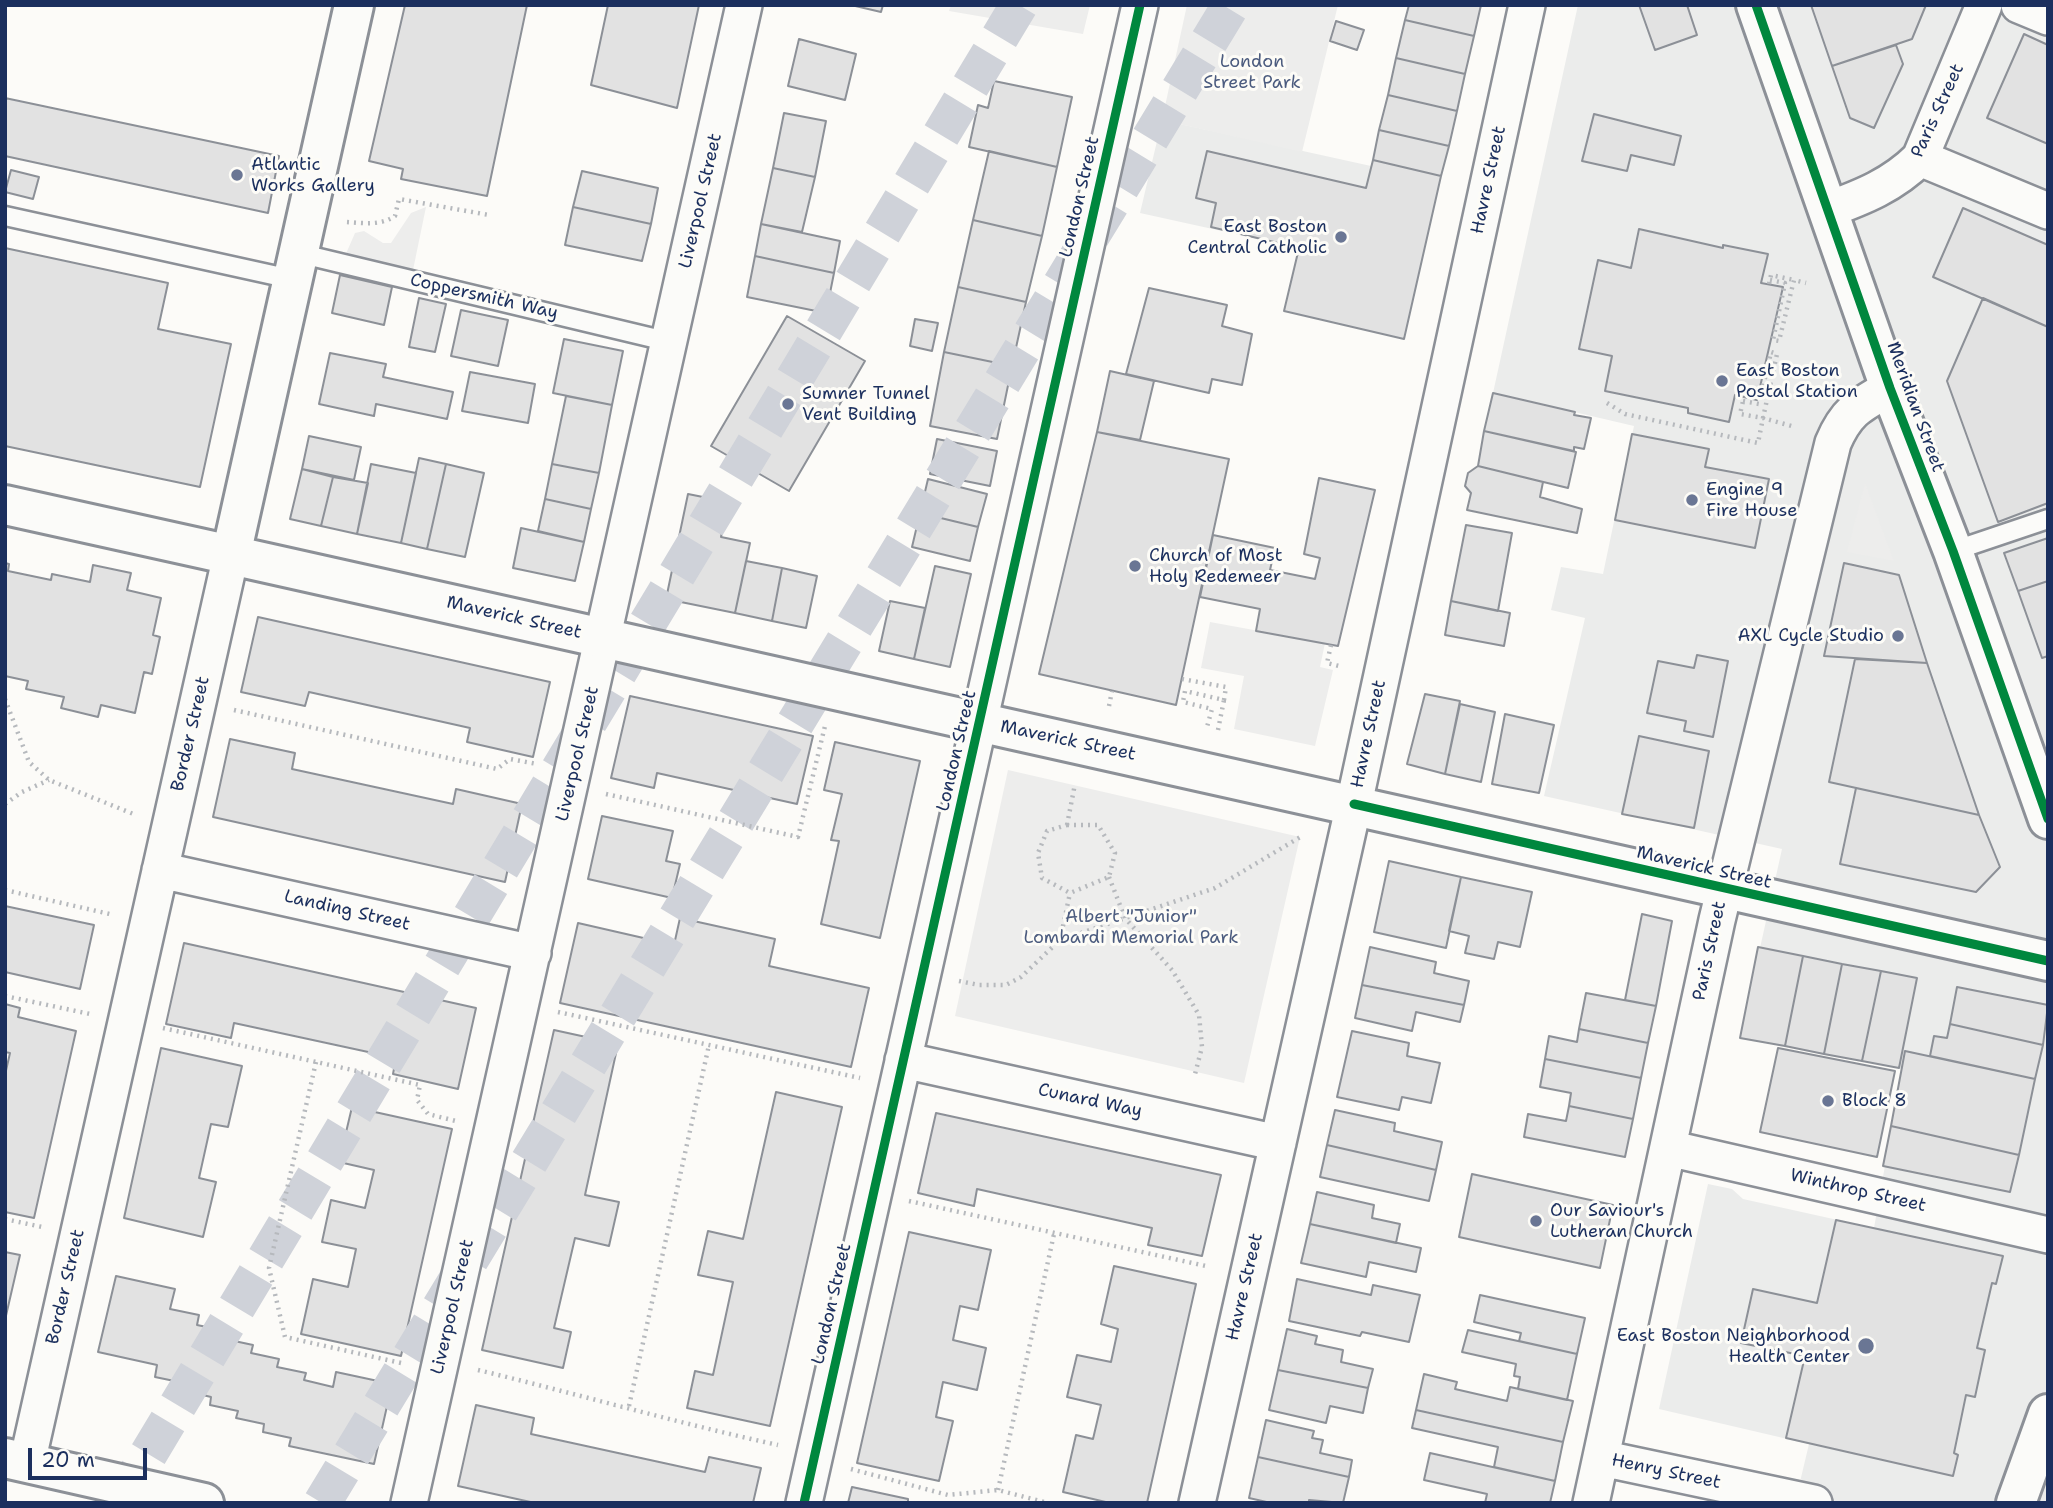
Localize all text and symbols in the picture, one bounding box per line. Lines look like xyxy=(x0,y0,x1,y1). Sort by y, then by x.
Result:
park label: London Street Park xyxy=(1203,51,1301,94)
street label: Paris Street xyxy=(1907,61,1969,161)
street label: Havre Street xyxy=(1467,124,1511,236)
street label: Liverpool Street xyxy=(675,131,727,271)
street label: London Street xyxy=(1056,134,1104,260)
place label: Atlantic Works Gallery xyxy=(251,154,375,196)
marker: Atlantic Works Gallery xyxy=(229,167,245,183)
place label: East Boston Central Catholic xyxy=(1187,216,1327,258)
marker: East Boston Central Catholic xyxy=(1333,229,1349,245)
street label: Coppersmith Way xyxy=(408,269,560,325)
street label: Meridian Street xyxy=(1881,339,1949,475)
place label: East Boston Postal Station xyxy=(1736,360,1858,402)
marker: East Boston Postal Station xyxy=(1714,373,1730,389)
place label: Sumner Tunnel Vent Building xyxy=(802,383,930,426)
marker: Sumner Tunnel Vent Building xyxy=(780,396,796,412)
place label: Engine 9 Fire House xyxy=(1706,479,1797,522)
marker: Engine 9 Fire House xyxy=(1684,492,1700,508)
place label: Church of Most Holy Redemeer xyxy=(1149,545,1283,588)
marker: Church of Most Holy Redemeer xyxy=(1127,558,1143,574)
street label: Maverick Street xyxy=(444,592,584,644)
place label: AXL Cycle Studio xyxy=(1738,625,1884,647)
marker: AXL Cycle Studio xyxy=(1890,628,1906,644)
street label: Border Street xyxy=(167,674,215,794)
street label: Havre Street xyxy=(1347,678,1391,790)
street label: Liverpool Street xyxy=(552,684,604,824)
street label: London Street xyxy=(933,688,981,814)
street label: Maverick Street xyxy=(998,716,1138,766)
street label: Maverick Street xyxy=(1634,842,1774,894)
street label: Landing Street xyxy=(282,886,412,936)
street label: Paris Street xyxy=(1689,899,1731,1003)
park label: Albert "Junior" Lombardi Memorial Park xyxy=(1024,906,1238,948)
street label: Cunard Way xyxy=(1036,1079,1144,1123)
place label: Block 8 xyxy=(1842,1090,1907,1112)
marker: Block 8 xyxy=(1820,1093,1836,1109)
street label: Winthrop Street xyxy=(1788,1165,1928,1217)
place label: Our Saviour's Lutheran Church xyxy=(1550,1200,1693,1242)
marker: Our Saviour's Lutheran Church xyxy=(1528,1213,1544,1229)
street label: Border Street xyxy=(42,1227,90,1347)
street label: Havre Street xyxy=(1222,1231,1268,1343)
street label: Liverpool Street xyxy=(427,1237,479,1377)
street label: London Street xyxy=(808,1241,856,1367)
place label: East Boston Neighborhood Health Center xyxy=(1617,1325,1850,1368)
marker: East Boston Neighborhood Health Center xyxy=(1856,1336,1876,1356)
scale bar xyxy=(32,1434,150,1478)
text: 20 m xyxy=(41,1446,95,1474)
street label: Henry Street xyxy=(1609,1450,1723,1494)

